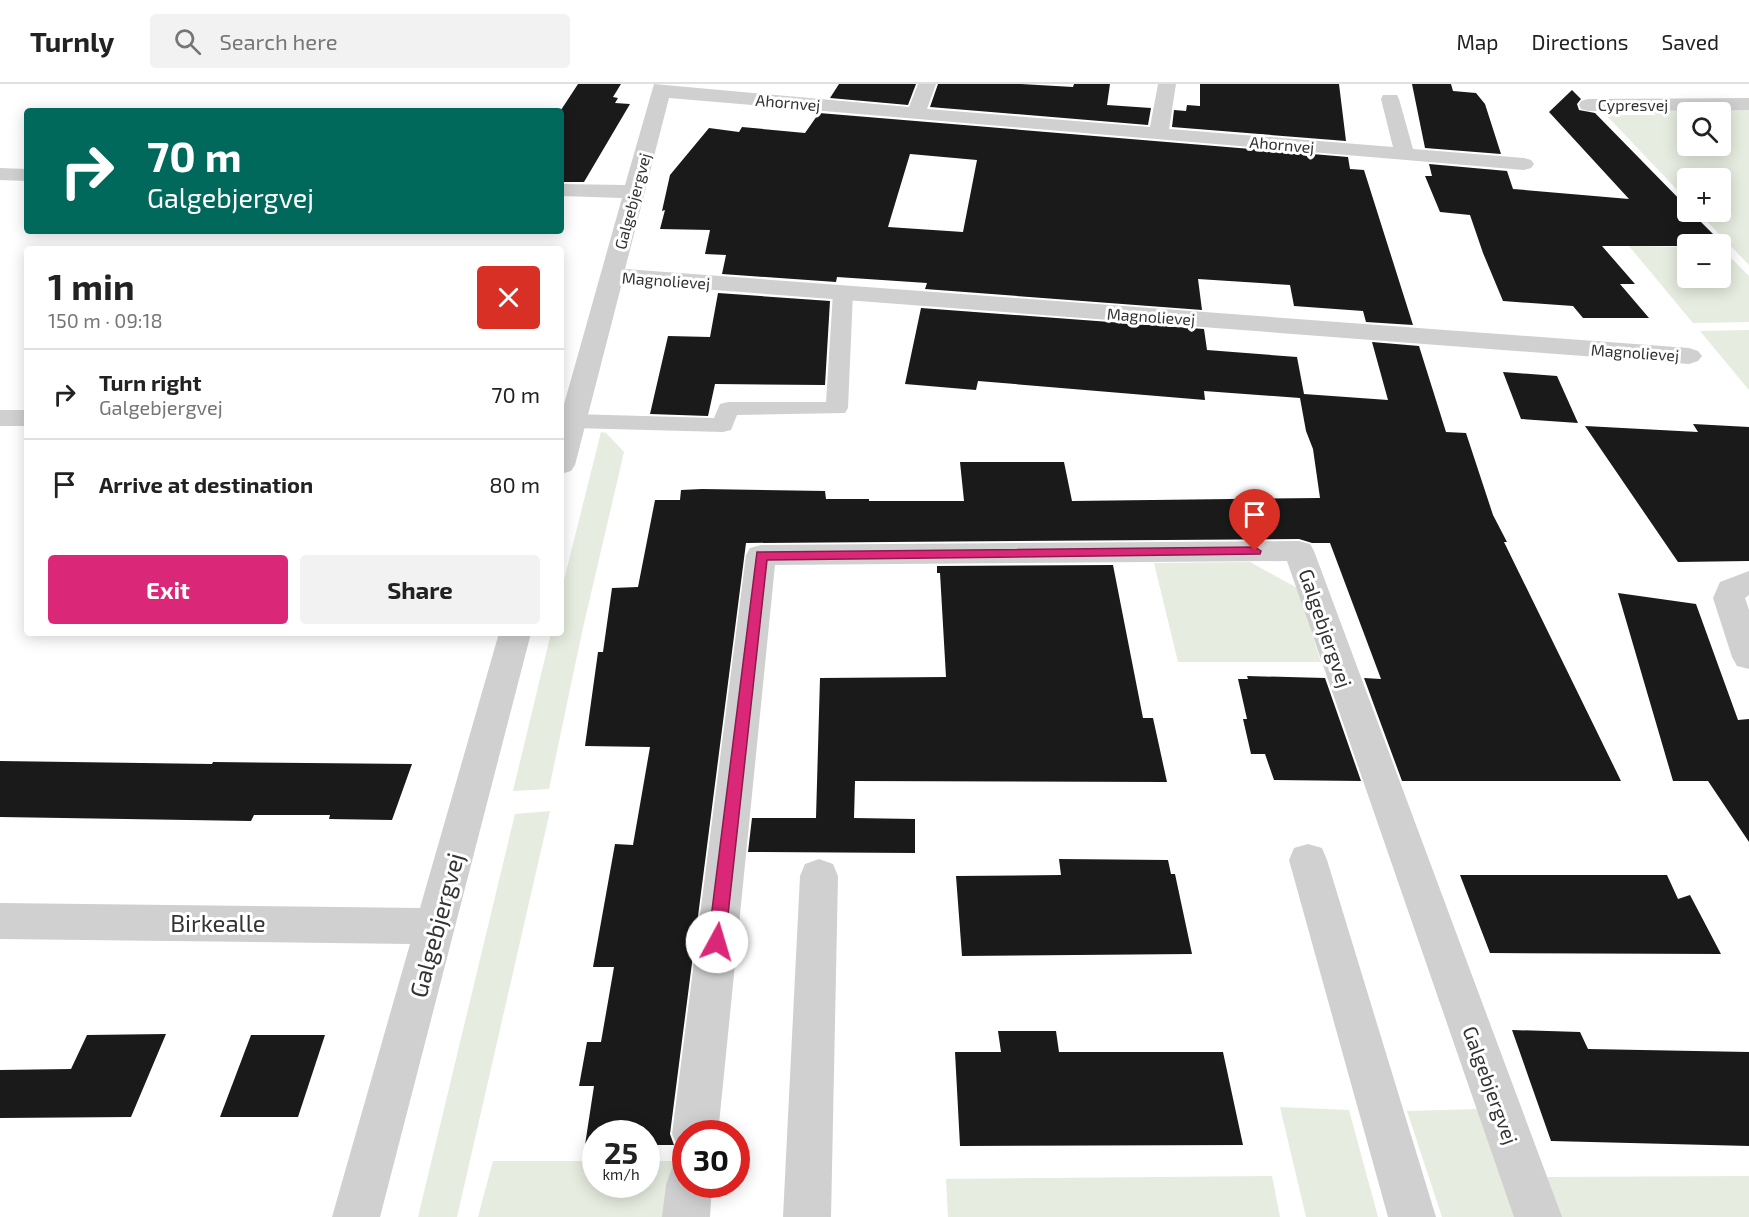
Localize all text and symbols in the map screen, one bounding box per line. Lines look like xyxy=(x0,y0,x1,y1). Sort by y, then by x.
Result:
search box xyxy=(150,14,570,68)
text: Turnly xyxy=(30,24,114,58)
icon: search xyxy=(171,25,204,58)
text: Search here xyxy=(219,28,338,54)
text: Map xyxy=(1456,29,1499,54)
text: Directions xyxy=(1532,29,1628,54)
text: Saved xyxy=(1661,29,1719,54)
street label: Ahornvej xyxy=(755,90,821,115)
street label: Cypresvej xyxy=(1598,95,1668,115)
map controls xyxy=(1677,102,1731,288)
button: search xyxy=(1677,102,1731,156)
text: 70 m xyxy=(147,130,242,180)
icon: right xyxy=(48,132,126,210)
street label: Ahornvej xyxy=(1249,132,1315,157)
street label: Galgebjergvej xyxy=(610,151,655,252)
button: + xyxy=(1677,168,1731,222)
text: Galgebjergvej xyxy=(147,181,314,213)
button: − xyxy=(1677,234,1731,288)
text: 1 min xyxy=(48,264,135,307)
button: close xyxy=(477,266,540,329)
street label: Magnolievej xyxy=(621,267,711,294)
street label: Magnolievej xyxy=(1106,303,1196,330)
text: 150 m · 09:18 xyxy=(48,308,163,332)
street label: Magnolievej xyxy=(1590,339,1680,366)
text: Turn right xyxy=(99,369,201,395)
icon: right xyxy=(48,378,81,411)
text: 70 m xyxy=(491,381,540,407)
text: Galgebjergvej xyxy=(99,395,223,419)
icon: arrive xyxy=(48,468,81,501)
text: Arrive at destination xyxy=(99,471,313,497)
text: 80 m xyxy=(489,471,540,497)
pin xyxy=(1229,489,1280,551)
icon: arrive xyxy=(1238,498,1271,531)
button: Exit xyxy=(48,555,288,624)
button: Share xyxy=(300,555,540,624)
street label: Galgebjergvej xyxy=(1295,566,1357,690)
street label: Galgebjergvej xyxy=(403,850,469,1000)
street label: Birkealle xyxy=(170,908,266,937)
position arrow xyxy=(685,910,749,974)
street label: Galgebjergvej xyxy=(1459,1023,1523,1147)
speed limit sign: 30 xyxy=(672,1120,750,1198)
text: 25 xyxy=(604,1134,638,1170)
text: km/h xyxy=(602,1165,640,1183)

